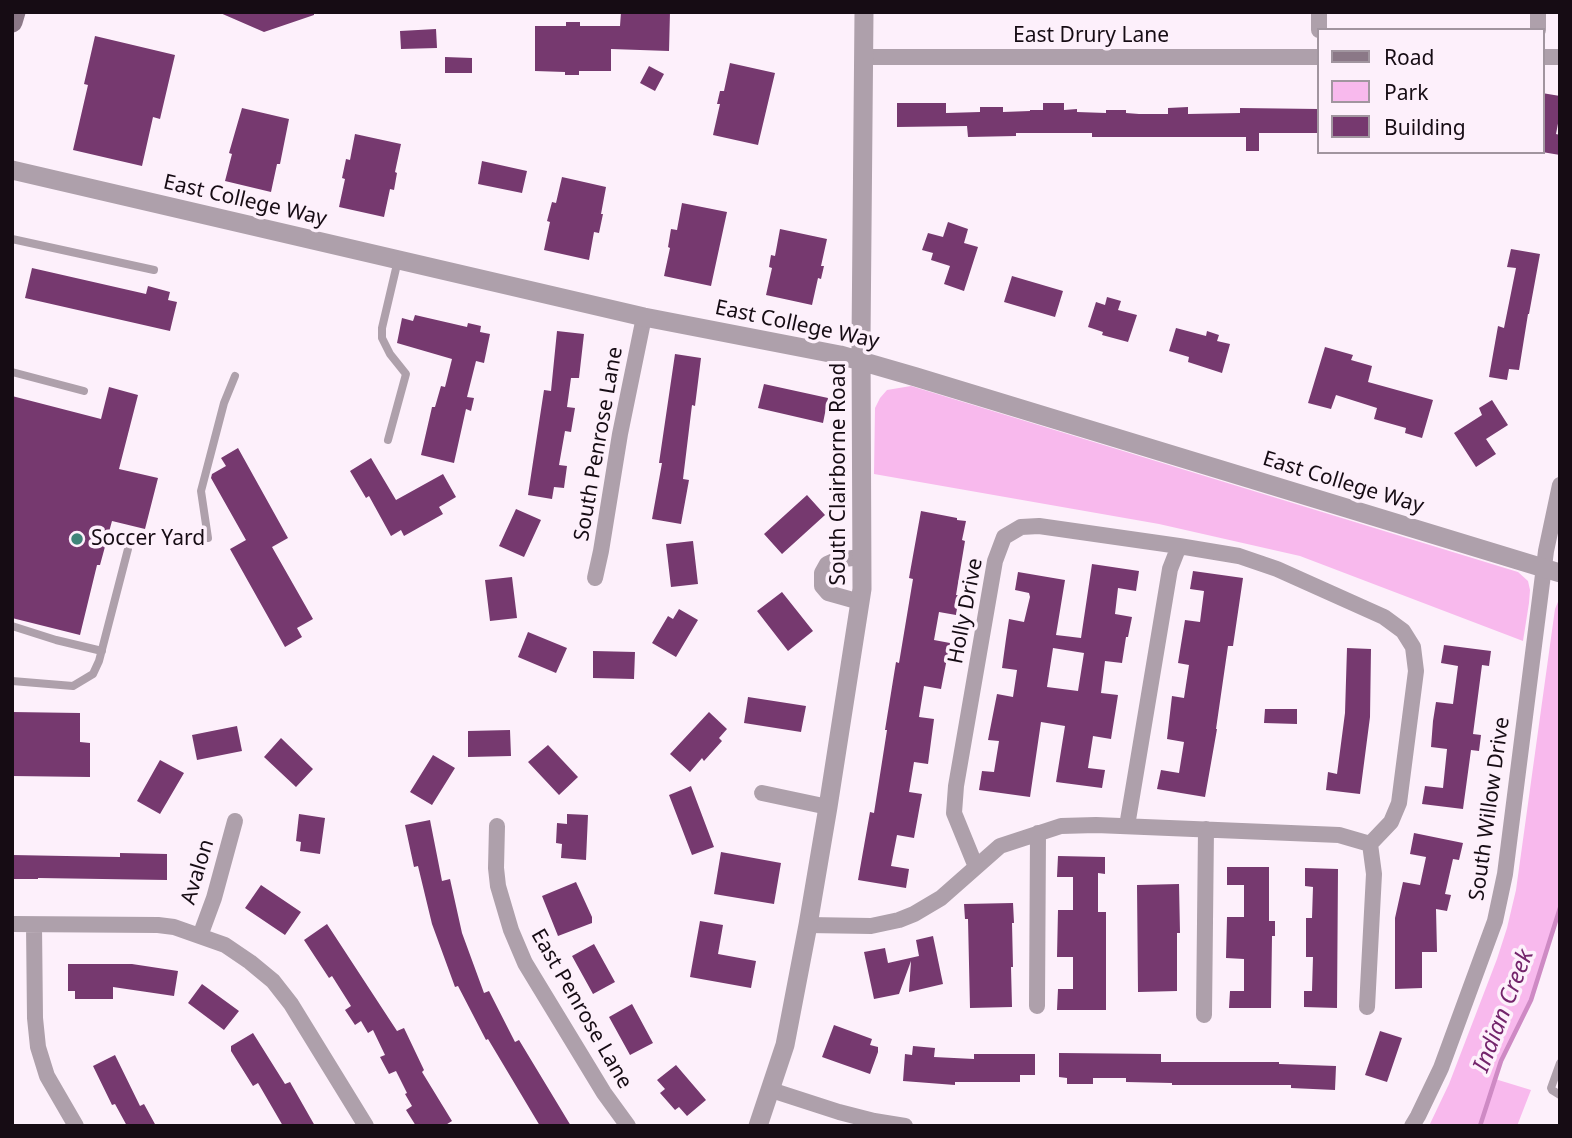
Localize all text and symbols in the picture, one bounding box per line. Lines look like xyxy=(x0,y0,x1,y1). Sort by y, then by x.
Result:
street label: East Drury Lane xyxy=(1013,23,1169,49)
legend xyxy=(1316,28,1544,154)
text: Road xyxy=(1384,43,1434,71)
text: Park xyxy=(1384,78,1428,106)
text: Building xyxy=(1384,113,1466,141)
street label: East College Way xyxy=(161,170,329,232)
street label: East College Way xyxy=(713,295,881,355)
street label: South Penrose Lane xyxy=(570,345,628,543)
street label: South Clairborne Road xyxy=(826,363,852,585)
street label: East College Way xyxy=(1259,447,1427,519)
place label: Soccer Yard xyxy=(91,526,205,552)
marker: Soccer Yard xyxy=(69,531,85,547)
street label: Holly Drive xyxy=(943,556,989,666)
street label: South Willow Drive xyxy=(1465,716,1515,902)
street label: Avalon xyxy=(176,836,220,908)
street label: East Penrose Lane xyxy=(525,925,637,1093)
water label: Indian Creek xyxy=(1468,946,1540,1076)

